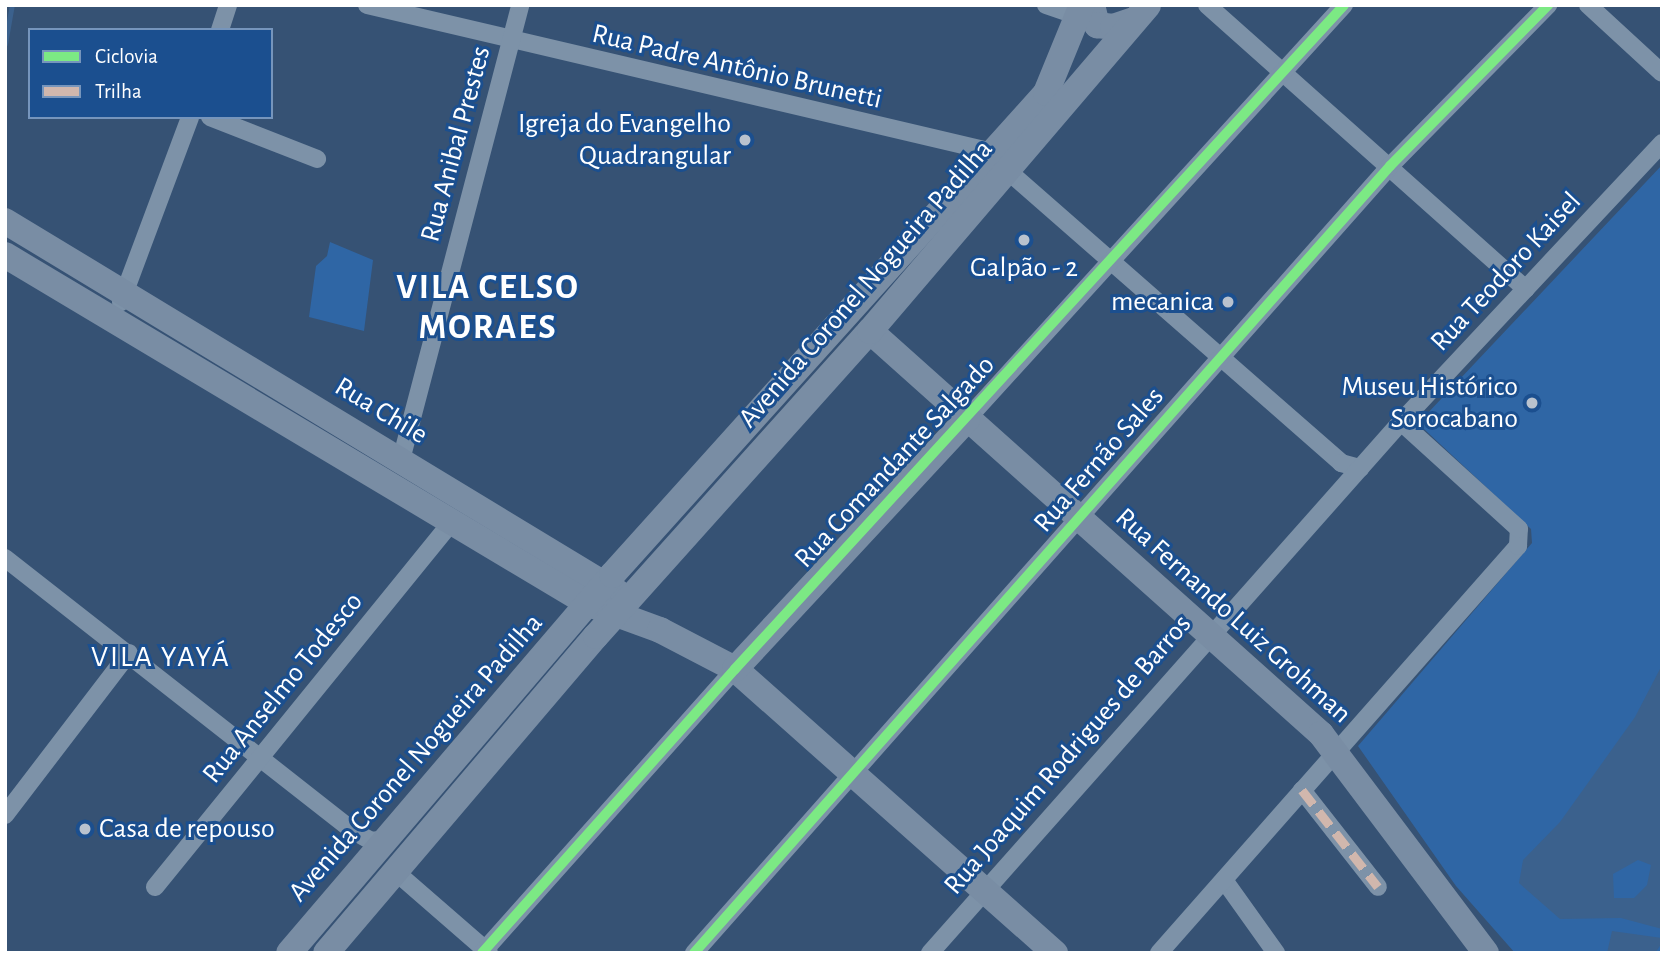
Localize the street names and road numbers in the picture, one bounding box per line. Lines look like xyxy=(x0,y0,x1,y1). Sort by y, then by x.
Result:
street label: Rua Padre Antônio Brunetti xyxy=(589,17,885,117)
street label: Rua Anibal Prestes xyxy=(414,43,498,245)
street label: Avenida Coronel Nogueira Padilha xyxy=(732,133,1000,435)
street label: Rua Teodoro Kaisel xyxy=(1424,185,1588,359)
street label: Rua Comandante Salgado xyxy=(788,349,1002,575)
street label: Rua Chile xyxy=(328,370,434,452)
street label: Rua Fernão Sales xyxy=(1027,381,1171,539)
street label: Rua Fernando Luiz Grohman xyxy=(1108,501,1358,731)
street label: Rua Anselmo Todesco xyxy=(196,586,370,790)
street label: Avenida Coronel Nogueira Padilha xyxy=(282,607,550,909)
street label: Rua Joaquim Rodrigues de Barros xyxy=(937,608,1199,902)

